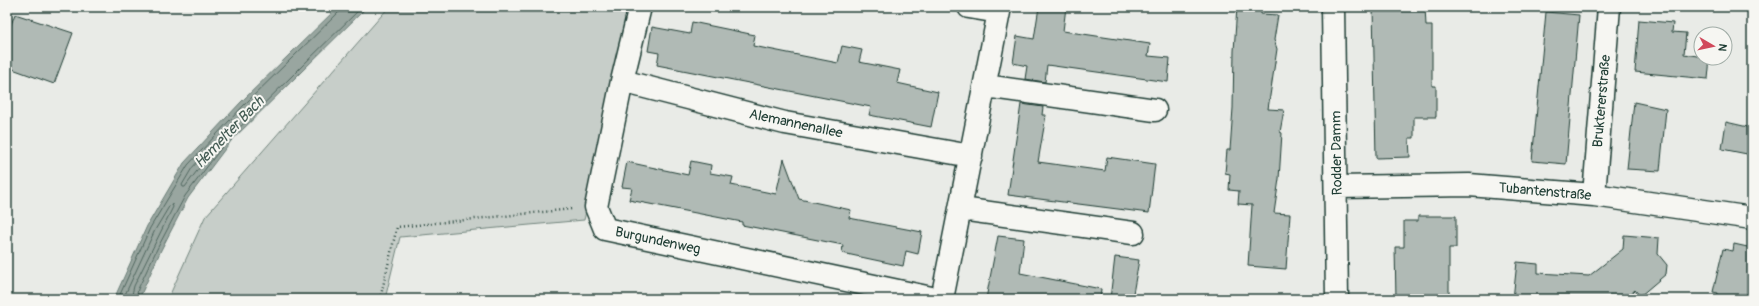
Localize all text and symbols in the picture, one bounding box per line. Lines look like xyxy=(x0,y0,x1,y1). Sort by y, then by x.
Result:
north arrow xyxy=(1693,26,1733,66)
text: N xyxy=(1715,43,1729,53)
street label: Bruktererstraße xyxy=(1589,54,1614,148)
water label: Hemelter Bach xyxy=(190,92,269,172)
street label: Alemannenallee xyxy=(748,105,844,142)
street label: Rodder Damm xyxy=(1327,111,1346,195)
street label: Tubantenstraße xyxy=(1498,179,1592,204)
street label: Burgundenweg xyxy=(614,223,702,258)

